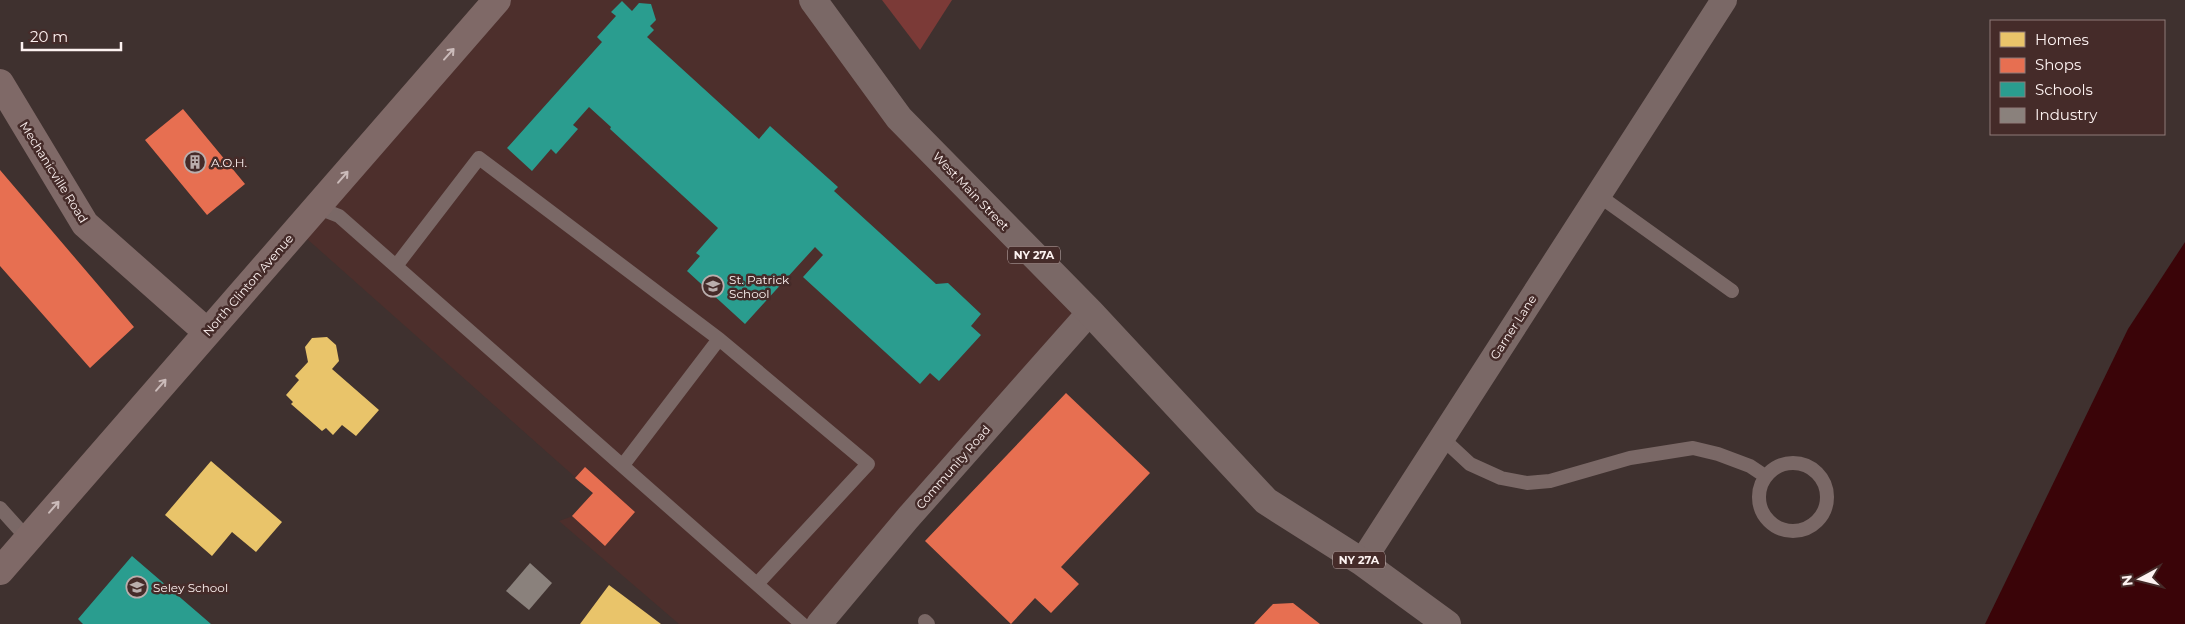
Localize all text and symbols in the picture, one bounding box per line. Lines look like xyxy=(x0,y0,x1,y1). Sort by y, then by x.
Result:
scale bar xyxy=(22,20,121,52)
legend xyxy=(1990,20,2165,135)
text: 20 m xyxy=(30,27,68,46)
text: Homes xyxy=(2035,30,2089,49)
one-way arrow xyxy=(443,48,455,61)
text: Shops xyxy=(2035,55,2081,74)
text: Schools xyxy=(2035,80,2093,99)
text: Industry xyxy=(2035,105,2098,124)
street label: Mechanicville Road xyxy=(17,119,91,225)
street label: West Main Street xyxy=(930,149,1012,233)
building icon: A.O.H. xyxy=(183,150,207,174)
place label: A.O.H. xyxy=(211,155,247,170)
one-way arrow xyxy=(337,171,348,184)
street label: North Clinton Avenue xyxy=(200,231,296,339)
road number: NY 27A xyxy=(1008,246,1060,264)
place label: St. Patrick School xyxy=(729,272,790,301)
school or university icon: St. Patrick School xyxy=(701,274,725,298)
street label: Garner Lane xyxy=(1487,292,1539,362)
one-way arrow xyxy=(155,378,167,391)
street label: Community Road xyxy=(913,422,993,512)
one-way arrow xyxy=(48,501,59,514)
road number: NY 27A xyxy=(1333,552,1385,568)
north arrow xyxy=(2115,554,2165,604)
text: N xyxy=(2117,574,2137,587)
school or university icon: Seley School xyxy=(125,575,149,599)
place label: Seley School xyxy=(153,580,228,595)

